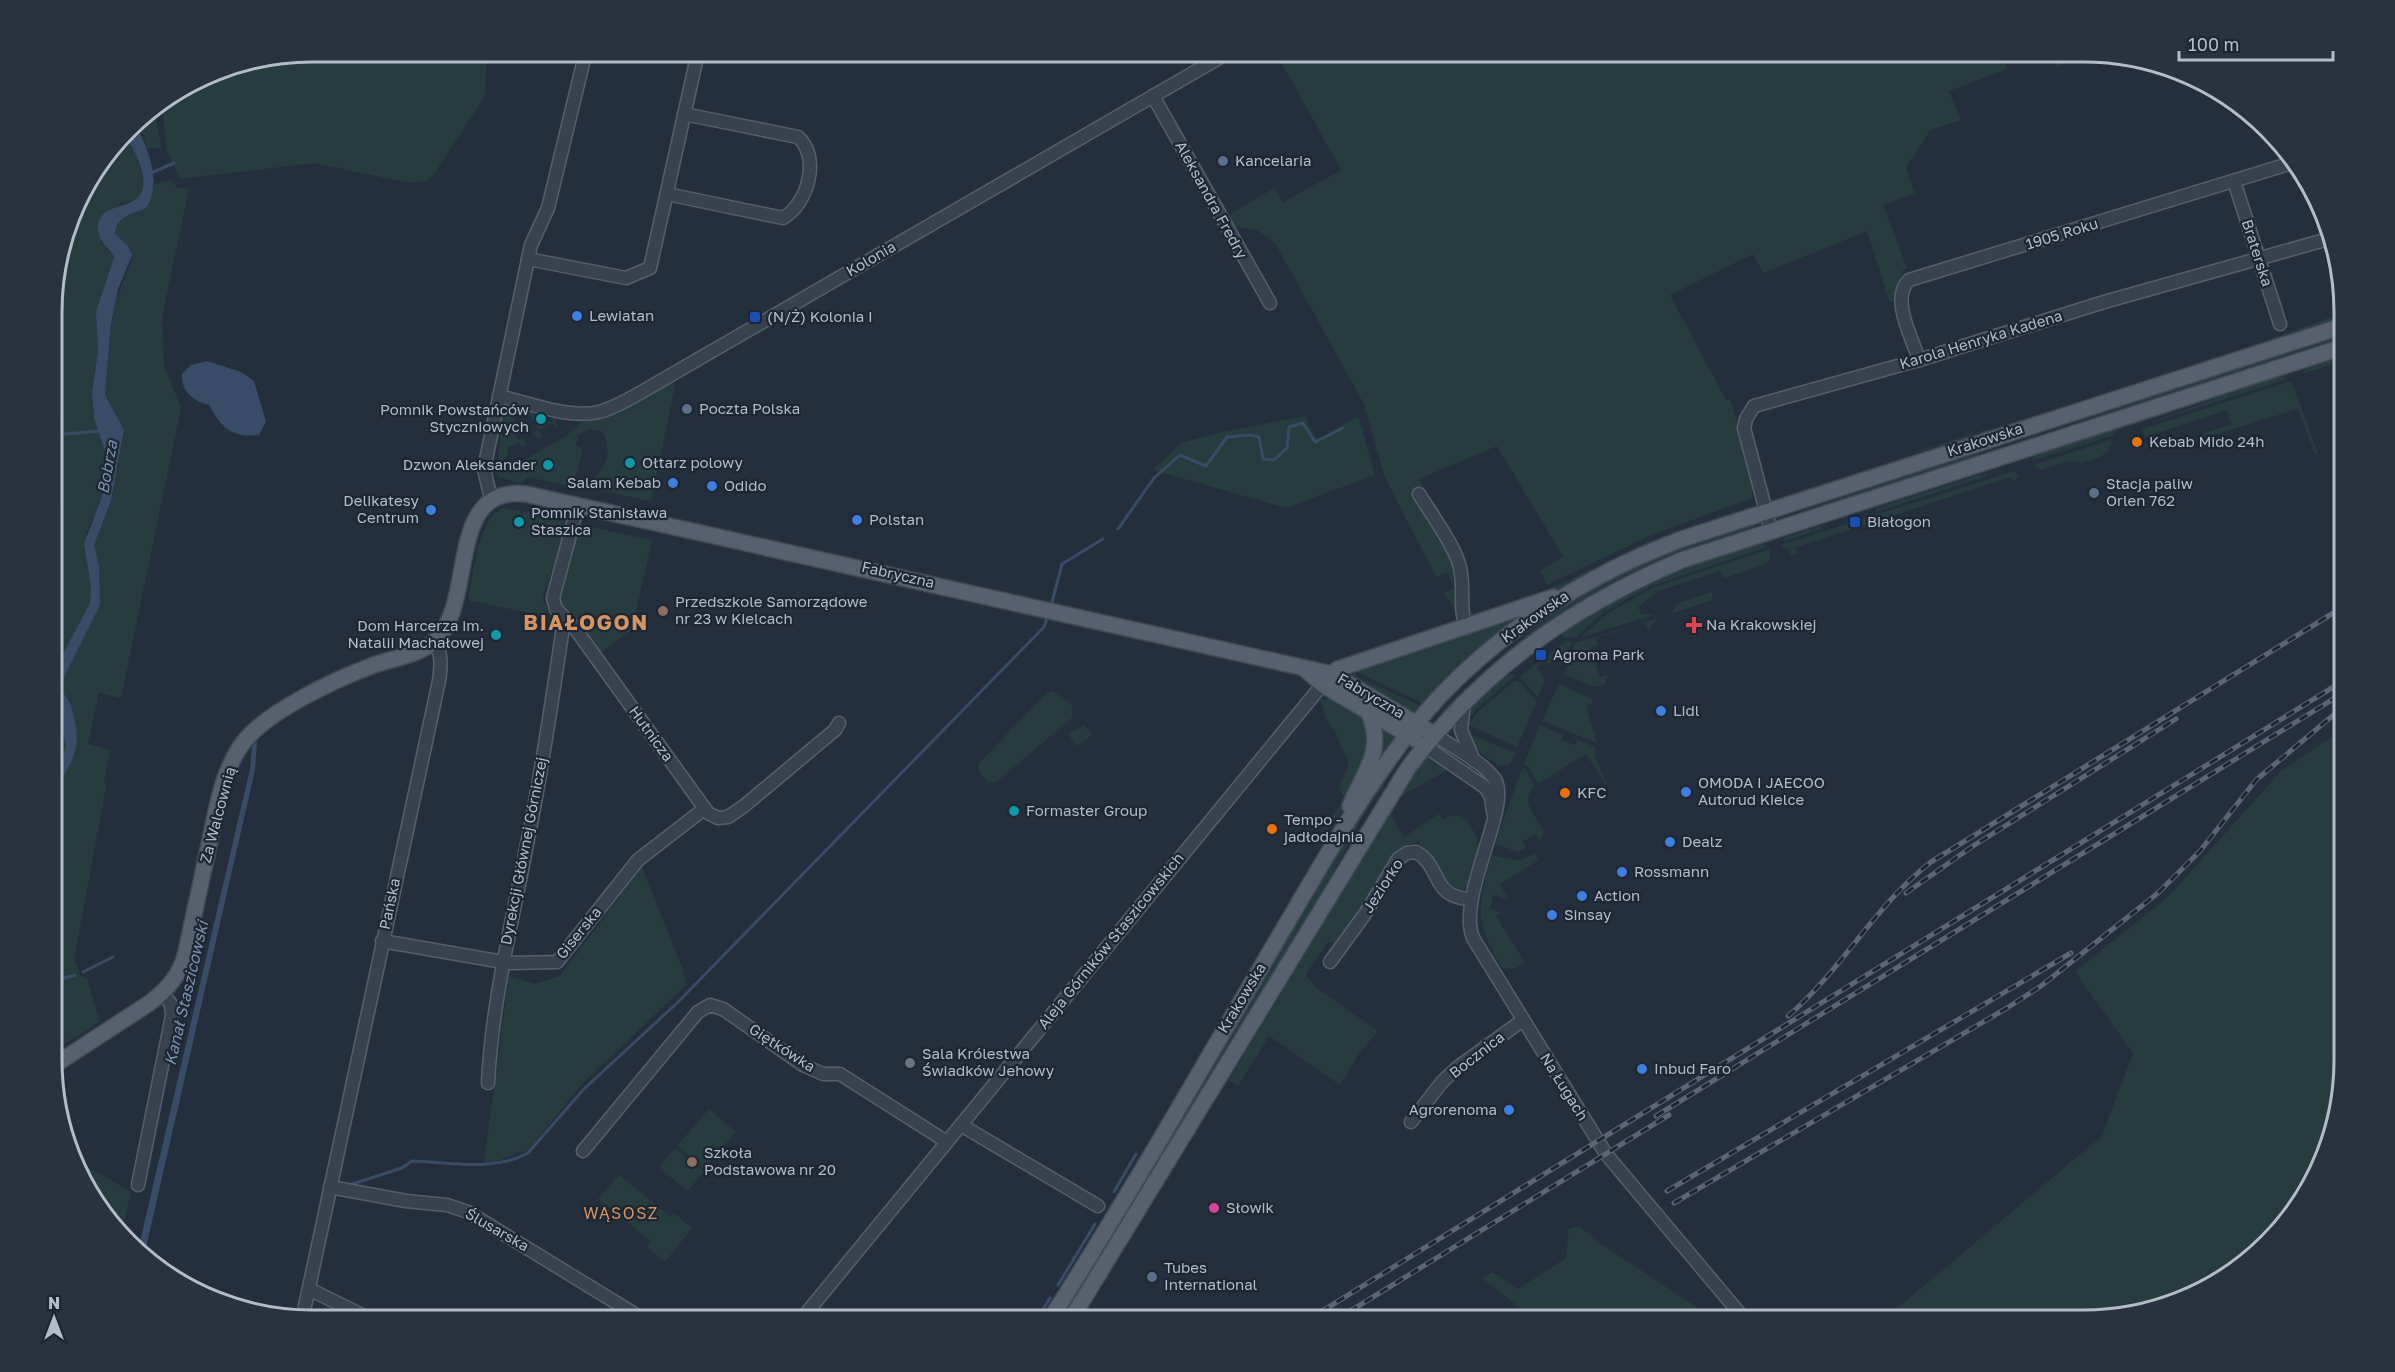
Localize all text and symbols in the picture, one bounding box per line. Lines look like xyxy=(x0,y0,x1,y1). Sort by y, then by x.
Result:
scale bar xyxy=(2179,24,2334,62)
text: 100 m xyxy=(2188,33,2239,55)
street label: Aleksandra Fredry xyxy=(1172,138,1252,262)
place label: Kancelaria xyxy=(1235,151,1311,169)
marker: Kancelaria xyxy=(1216,154,1230,168)
street label: 1905 Roku xyxy=(2023,214,2100,253)
street label: Braterska xyxy=(2239,217,2277,288)
street label: Kolonia xyxy=(842,237,899,280)
place label: Lewiatan xyxy=(589,306,654,324)
street label: Karola Henryka Kadena xyxy=(1897,306,2064,372)
place label: (N/Ż) Kolonia I xyxy=(767,307,873,325)
marker: Lewiatan xyxy=(570,309,584,323)
marker: (N/Ż) Kolonia I xyxy=(748,310,762,324)
place label: Poczta Polska xyxy=(699,399,800,417)
place label: Pomnik Powstańców Styczniowych xyxy=(380,400,529,435)
marker: Poczta Polska xyxy=(680,402,694,416)
marker: Pomnik Powstańców Styczniowych xyxy=(534,412,548,426)
street label: Krakowska xyxy=(1945,418,2025,460)
place label: Kebab Mido 24h xyxy=(2149,432,2264,450)
marker: Kebab Mido 24h xyxy=(2130,435,2144,449)
water label: Bobrza xyxy=(92,438,122,495)
place label: Ołtarz polowy xyxy=(642,453,744,471)
place label: Dzwon Aleksander xyxy=(403,455,536,473)
marker: Ołtarz polowy xyxy=(623,456,637,470)
marker: Dzwon Aleksander xyxy=(541,458,555,472)
place label: Salam Kebab xyxy=(567,473,661,491)
place label: Stacja paliw Orlen 762 xyxy=(2106,474,2193,509)
marker: Salam Kebab xyxy=(666,476,680,490)
place label: Odido xyxy=(724,476,767,494)
marker: Odido xyxy=(705,479,719,493)
marker: Stacja paliw Orlen 762 xyxy=(2087,486,2101,500)
place label: Delikatesy Centrum xyxy=(343,491,420,526)
marker: Delikatesy Centrum xyxy=(424,503,438,517)
place label: Pomnik Stanisława Staszica xyxy=(531,503,667,538)
place label: Polstan xyxy=(869,510,924,528)
place label: Białogon xyxy=(1867,512,1931,530)
marker: Polstan xyxy=(850,513,864,527)
marker: Pomnik Stanisława Staszica xyxy=(512,515,526,529)
marker: Białogon xyxy=(1848,515,1862,529)
street label: Fabryczna xyxy=(860,557,936,591)
street label: Krakowska xyxy=(1497,586,1572,646)
place label: Przedszkole Samorządowe nr 23 w Kielcach xyxy=(675,592,868,627)
marker: Przedszkole Samorządowe nr 23 w Kielcach xyxy=(656,604,670,618)
district label: BIAŁOGON xyxy=(523,609,649,635)
place label: Na Krakowskiej xyxy=(1706,615,1817,633)
place label: Dom Harcerza im. Natalii Machałowej xyxy=(347,616,484,651)
marker: Na Krakowskiej xyxy=(1687,618,1701,632)
marker: Dom Harcerza im. Natalii Machałowej xyxy=(489,628,503,642)
place label: Agroma Park xyxy=(1553,645,1645,663)
marker: Agroma Park xyxy=(1534,648,1548,662)
street label: Fabryczna xyxy=(1335,669,1408,721)
place label: Lidl xyxy=(1673,701,1700,719)
street label: Hutnicza xyxy=(626,702,678,765)
marker: Lidl xyxy=(1654,704,1668,718)
street label: Dyrekcji Głównej Górniczej xyxy=(496,755,550,946)
street label: Za Walcownią xyxy=(196,765,239,865)
place label: OMODA I JAECOO Autorud Kielce xyxy=(1698,773,1825,808)
place label: KFC xyxy=(1577,783,1606,801)
marker: OMODA I JAECOO Autorud Kielce xyxy=(1679,785,1693,799)
marker: KFC xyxy=(1558,786,1572,800)
place label: Formaster Group xyxy=(1026,801,1147,819)
marker: Formaster Group xyxy=(1007,804,1021,818)
place label: Tempo - jadłodajnia xyxy=(1283,810,1363,845)
marker: Tempo - jadłodajnia xyxy=(1265,822,1279,836)
place label: Dealz xyxy=(1682,832,1723,850)
marker: Dealz xyxy=(1663,835,1677,849)
street label: Aleja Górników Staszicowskich xyxy=(1034,849,1187,1032)
street label: Jeziorko xyxy=(1358,855,1406,916)
place label: Rossmann xyxy=(1634,862,1709,880)
marker: Rossmann xyxy=(1615,865,1629,879)
street label: Pańska xyxy=(375,876,403,931)
place label: Action xyxy=(1594,886,1640,904)
marker: Action xyxy=(1575,889,1589,903)
street label: Giserska xyxy=(552,903,605,962)
place label: Sinsay xyxy=(1564,905,1612,923)
marker: Sinsay xyxy=(1545,908,1559,922)
water label: Kanał Staszicowski xyxy=(160,917,213,1067)
street label: Krakowska xyxy=(1213,959,1269,1036)
street label: Giętkówka xyxy=(746,1019,819,1075)
street label: Bocznica xyxy=(1445,1027,1507,1081)
place label: Sala Królestwa Świadków Jehowy xyxy=(922,1044,1055,1079)
street label: Na Ługach xyxy=(1537,1049,1593,1124)
marker: Sala Królestwa Świadków Jehowy xyxy=(903,1056,917,1070)
place label: Inbud Faro xyxy=(1654,1059,1731,1077)
marker: Inbud Faro xyxy=(1635,1062,1649,1076)
place label: Agrorenoma xyxy=(1409,1100,1497,1118)
marker: Agrorenoma xyxy=(1502,1103,1516,1117)
place label: Szkoła Podstawowa nr 20 xyxy=(704,1143,836,1178)
marker: Szkoła Podstawowa nr 20 xyxy=(685,1155,699,1169)
place label: Słowik xyxy=(1226,1198,1275,1216)
marker: Słowik xyxy=(1207,1201,1221,1215)
district label: WĄSOSZ xyxy=(583,1203,659,1223)
street label: Ślusarska xyxy=(462,1204,533,1255)
place label: Tubes International xyxy=(1164,1258,1258,1293)
marker: Tubes International xyxy=(1145,1270,1159,1284)
north arrow xyxy=(24,1288,84,1348)
text: N xyxy=(48,1293,60,1313)

